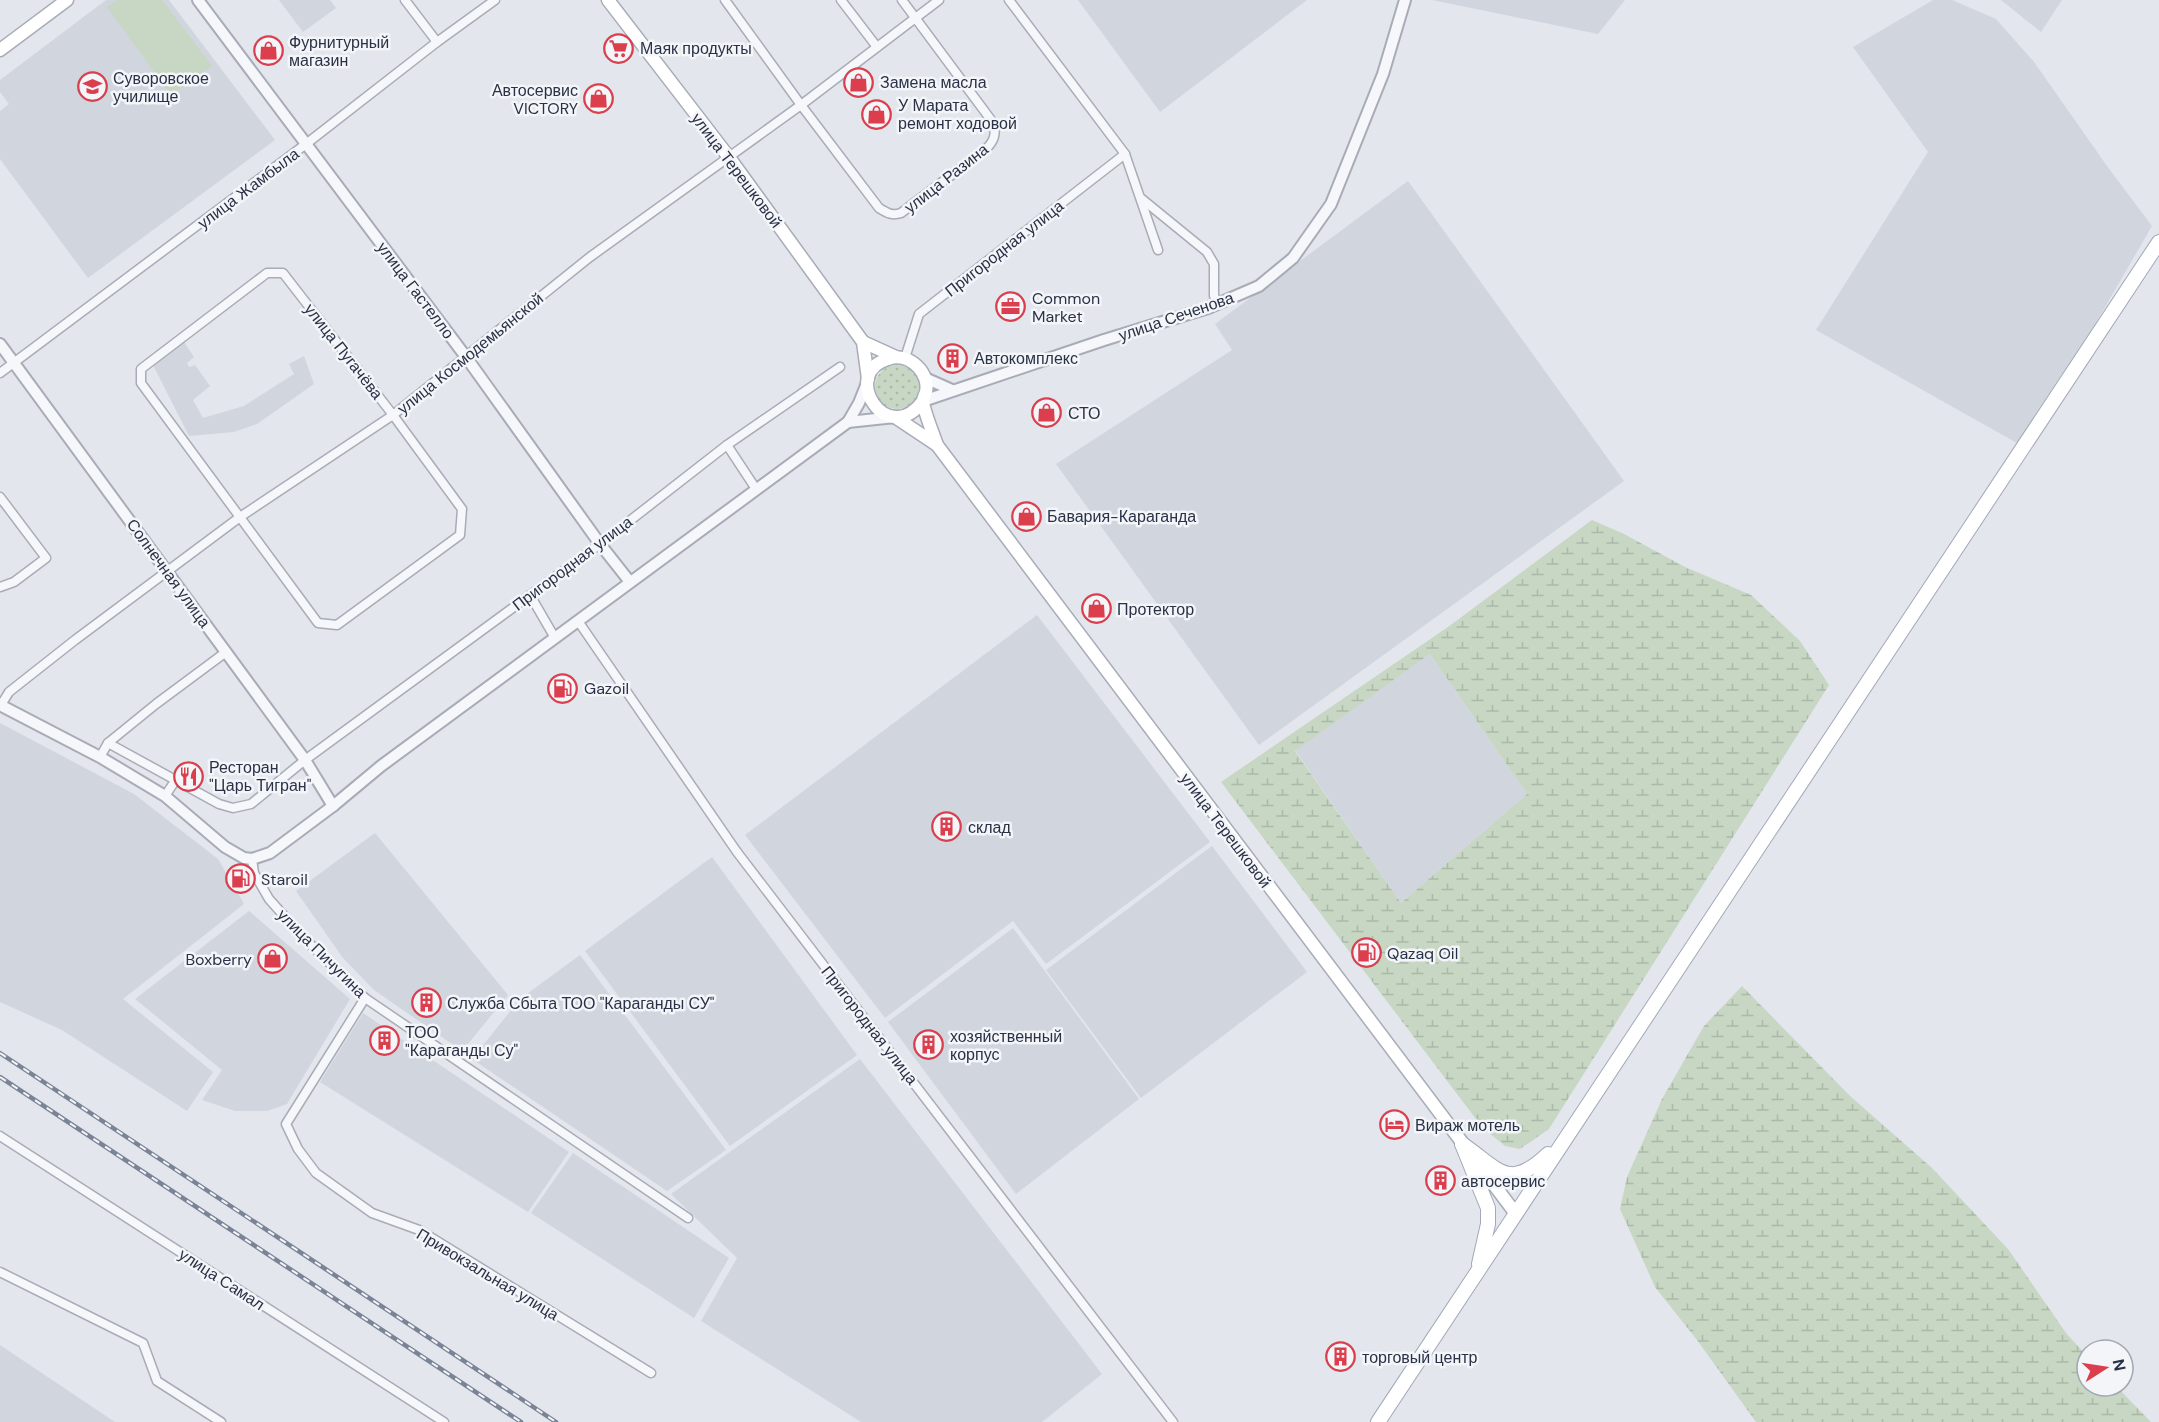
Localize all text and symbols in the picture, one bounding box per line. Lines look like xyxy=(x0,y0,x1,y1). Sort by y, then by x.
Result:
place label: Фурнитурный магазин xyxy=(289,32,389,71)
supermarket icon: Маяк продукты xyxy=(603,32,635,64)
shop icon: Фурнитурный магазин xyxy=(252,35,284,67)
place label: Маяк продукты xyxy=(640,38,752,59)
shop icon: Замена масла xyxy=(843,66,875,98)
place label: Суворовское училище xyxy=(113,68,209,107)
school or university icon: Суворовское училище xyxy=(76,71,108,103)
place label: Замена масла xyxy=(880,72,987,93)
place label: Автосервис VICTORY xyxy=(492,80,578,119)
shop icon: Автосервис VICTORY xyxy=(583,83,615,115)
place label: У Марата ремонт ходовой xyxy=(898,95,1017,134)
shop icon: У Марата ремонт ходовой xyxy=(861,98,893,130)
street label: улица Терешковой xyxy=(686,109,787,232)
street label: улица Разина xyxy=(900,139,993,218)
street label: улица Жамбыла xyxy=(193,143,303,233)
street label: Пригородная улица xyxy=(941,195,1068,301)
street label: улица Гастелло xyxy=(372,238,459,343)
street label: улица Сеченова xyxy=(1116,287,1237,346)
street label: улица Космодемьянской xyxy=(393,288,548,419)
place label: Common Market xyxy=(1032,288,1100,327)
office icon: Common Market xyxy=(995,291,1027,323)
street label: улица Пугачёва xyxy=(300,299,388,404)
building icon: Автокомплекс xyxy=(937,342,969,374)
place label: Автокомплекс xyxy=(974,348,1078,369)
shop icon: СТО xyxy=(1031,397,1063,429)
place label: СТО xyxy=(1068,403,1101,424)
shop icon: Бавария-Караганда xyxy=(1010,500,1042,532)
place label: Бавария-Караганда xyxy=(1047,506,1196,527)
street label: Пригородная улица xyxy=(508,511,637,615)
street label: Солнечная улица xyxy=(122,515,215,632)
shop icon: Протектор xyxy=(1080,593,1112,625)
place label: Протектор xyxy=(1117,599,1194,620)
fuel station icon: Gazoil xyxy=(547,672,579,704)
place label: Gazoil xyxy=(584,678,629,699)
place label: Ресторан "Царь Тигран" xyxy=(209,757,312,796)
restaurant icon: Ресторан "Царь Тигран" xyxy=(172,760,204,792)
street label: улица Терешковой xyxy=(1175,769,1276,892)
building icon: склад xyxy=(931,811,963,843)
place label: склад xyxy=(968,817,1011,838)
fuel station icon: Staroil xyxy=(224,863,256,895)
place label: Staroil xyxy=(261,869,308,890)
street label: улица Пичугина xyxy=(273,904,371,1002)
fuel station icon: Qazaq Oil xyxy=(1350,937,1382,969)
shop icon: Boxberry xyxy=(257,943,289,975)
place label: Qazaq Oil xyxy=(1387,943,1458,964)
place label: Boxberry xyxy=(185,949,252,970)
street label: Пригородная улица xyxy=(817,962,923,1089)
building icon: Служба Сбыта ТОО "Караганды СУ" xyxy=(410,987,442,1019)
place label: Служба Сбыта ТОО "Караганды СУ" xyxy=(447,993,715,1014)
place label: ТОО "Караганды Су" xyxy=(405,1022,519,1061)
building icon: ТОО "Караганды Су" xyxy=(368,1025,400,1057)
place label: хозяйственный корпус xyxy=(950,1026,1062,1065)
building icon: хозяйственный корпус xyxy=(913,1029,945,1061)
hotel icon: Вираж мотель xyxy=(1378,1109,1410,1141)
place label: Вираж мотель xyxy=(1415,1115,1520,1136)
building icon: автосервис xyxy=(1424,1165,1456,1197)
place label: автосервис xyxy=(1461,1171,1545,1192)
street label: Привокзальная улица xyxy=(413,1224,563,1325)
street label: улица Самал xyxy=(175,1244,269,1315)
north arrow xyxy=(2075,1338,2135,1398)
building icon: торговый центр xyxy=(1325,1341,1357,1373)
place label: торговый центр xyxy=(1362,1347,1478,1368)
text: N xyxy=(2108,1357,2131,1373)

